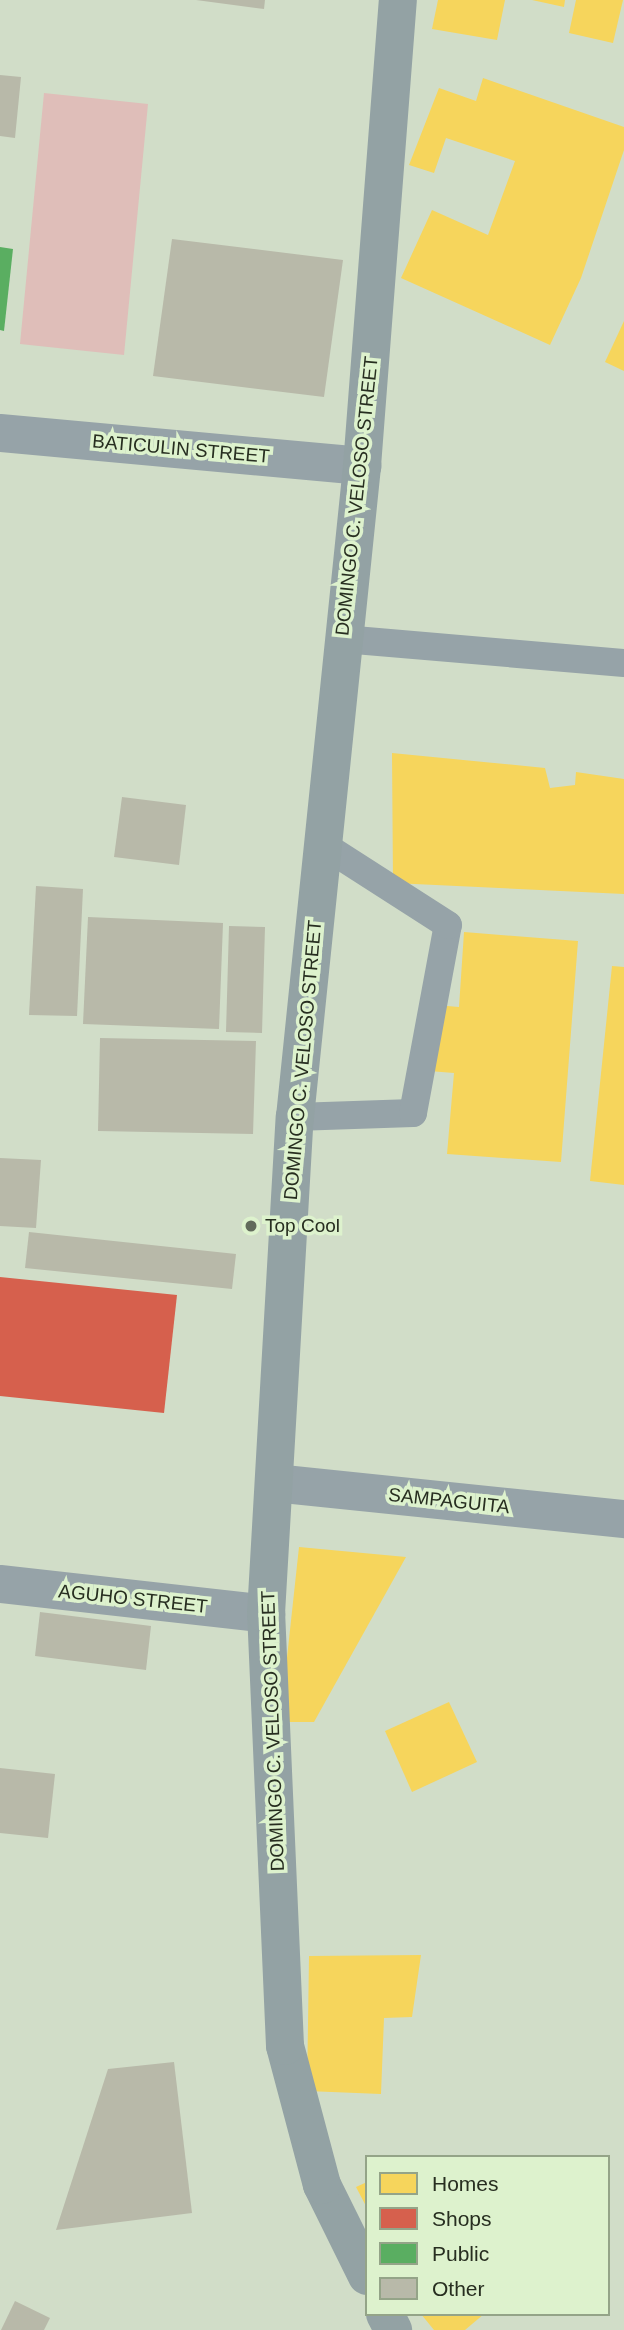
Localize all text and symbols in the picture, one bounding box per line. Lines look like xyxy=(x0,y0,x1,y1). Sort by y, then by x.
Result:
street label: DOMINGO C. VELOSO STREET xyxy=(331,355,383,637)
street label: BATICULIN STREET xyxy=(91,430,271,468)
street label: DOMINGO C. VELOSO STREET xyxy=(279,919,327,1201)
place label: Top Cool xyxy=(265,1215,340,1237)
marker: Top Cool xyxy=(243,1218,259,1234)
street label: SAMPAGUITA xyxy=(387,1483,511,1519)
street label: AGUHO STREET xyxy=(57,1580,209,1618)
street label: DOMINGO C. VELOSO STREET xyxy=(257,1590,289,1872)
legend xyxy=(365,2155,610,2316)
text: Homes xyxy=(432,2172,499,2195)
text: Shops xyxy=(432,2207,492,2230)
text: Public xyxy=(432,2242,489,2265)
text: Other xyxy=(432,2277,485,2300)

